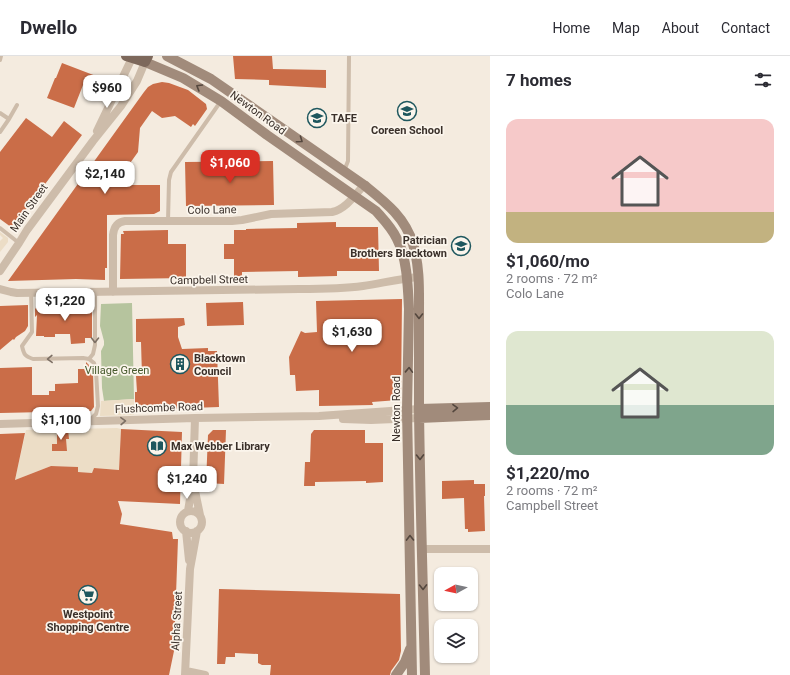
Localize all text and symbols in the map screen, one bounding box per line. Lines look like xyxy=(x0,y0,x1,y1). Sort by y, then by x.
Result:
text: Dwello xyxy=(20,16,77,39)
text: Home xyxy=(552,20,590,36)
text: Map xyxy=(612,20,640,36)
text: About xyxy=(662,20,699,36)
text: Contact xyxy=(721,20,770,36)
icon: filters xyxy=(752,69,774,91)
text: 7 homes xyxy=(506,70,572,90)
pin: $960 xyxy=(83,75,131,109)
text: $960 xyxy=(92,80,122,95)
one-way arrow xyxy=(196,85,203,92)
street label: Newton Road xyxy=(228,88,288,138)
school or university icon: Coreen School xyxy=(396,100,418,122)
school or university icon: TAFE xyxy=(306,107,328,129)
place label: TAFE xyxy=(331,112,357,125)
place label: Coreen School xyxy=(371,124,443,137)
one-way arrow xyxy=(295,136,302,143)
icon: home xyxy=(604,145,676,217)
pin: $1,060 xyxy=(197,150,263,184)
text: $1,060 xyxy=(210,155,250,170)
pin: $2,140 xyxy=(72,161,138,195)
text: $2,140 xyxy=(85,166,125,181)
street label: Main Street xyxy=(8,181,51,235)
street label: Colo Lane xyxy=(187,203,237,217)
place label: Patrician Brothers Blacktown xyxy=(350,234,447,260)
school or university icon: Patrician Brothers Blacktown xyxy=(450,235,472,257)
text: $1,060/mo xyxy=(506,251,590,271)
text: 2 rooms · 72 m² xyxy=(506,271,598,286)
street label: Campbell Street xyxy=(170,273,249,287)
text: Colo Lane xyxy=(506,286,564,301)
pin: $1,220 xyxy=(32,288,98,322)
text: $1,220 xyxy=(45,293,85,308)
one-way arrow xyxy=(415,313,423,319)
pin: $1,630 xyxy=(319,319,385,353)
text: $1,630 xyxy=(332,324,372,339)
one-way arrow xyxy=(91,337,99,343)
place label: Blacktown Council xyxy=(194,352,245,378)
building icon: Blacktown Council xyxy=(169,353,191,375)
one-way arrow xyxy=(47,354,53,363)
icon: home xyxy=(604,357,676,429)
park label: Village Green xyxy=(85,364,149,377)
one-way arrow xyxy=(404,367,413,373)
street label: Newton Road xyxy=(390,376,403,442)
street label: Flushcombe Road xyxy=(115,400,203,416)
one-way arrow xyxy=(452,404,458,412)
pin: $1,100 xyxy=(28,407,94,441)
text: $1,100 xyxy=(41,412,81,427)
one-way arrow xyxy=(120,416,126,425)
library icon: Max Webber Library xyxy=(146,435,168,457)
place label: Max Webber Library xyxy=(171,440,270,453)
one-way arrow xyxy=(416,454,424,460)
text: $1,220/mo xyxy=(506,463,590,483)
pin: $1,240 xyxy=(154,466,220,500)
text: $1,240 xyxy=(167,471,207,486)
text: 2 rooms · 72 m² xyxy=(506,483,598,498)
text: Campbell Street xyxy=(506,498,598,513)
one-way arrow xyxy=(406,535,414,541)
north arrow xyxy=(434,567,478,611)
map controls xyxy=(434,567,478,663)
supermarket icon: Westpoint Shopping Centre xyxy=(77,584,99,606)
one-way arrow xyxy=(419,584,427,590)
street label: Alpha Street xyxy=(169,590,185,651)
place label: Westpoint Shopping Centre xyxy=(47,608,129,634)
button: layers xyxy=(434,619,478,663)

